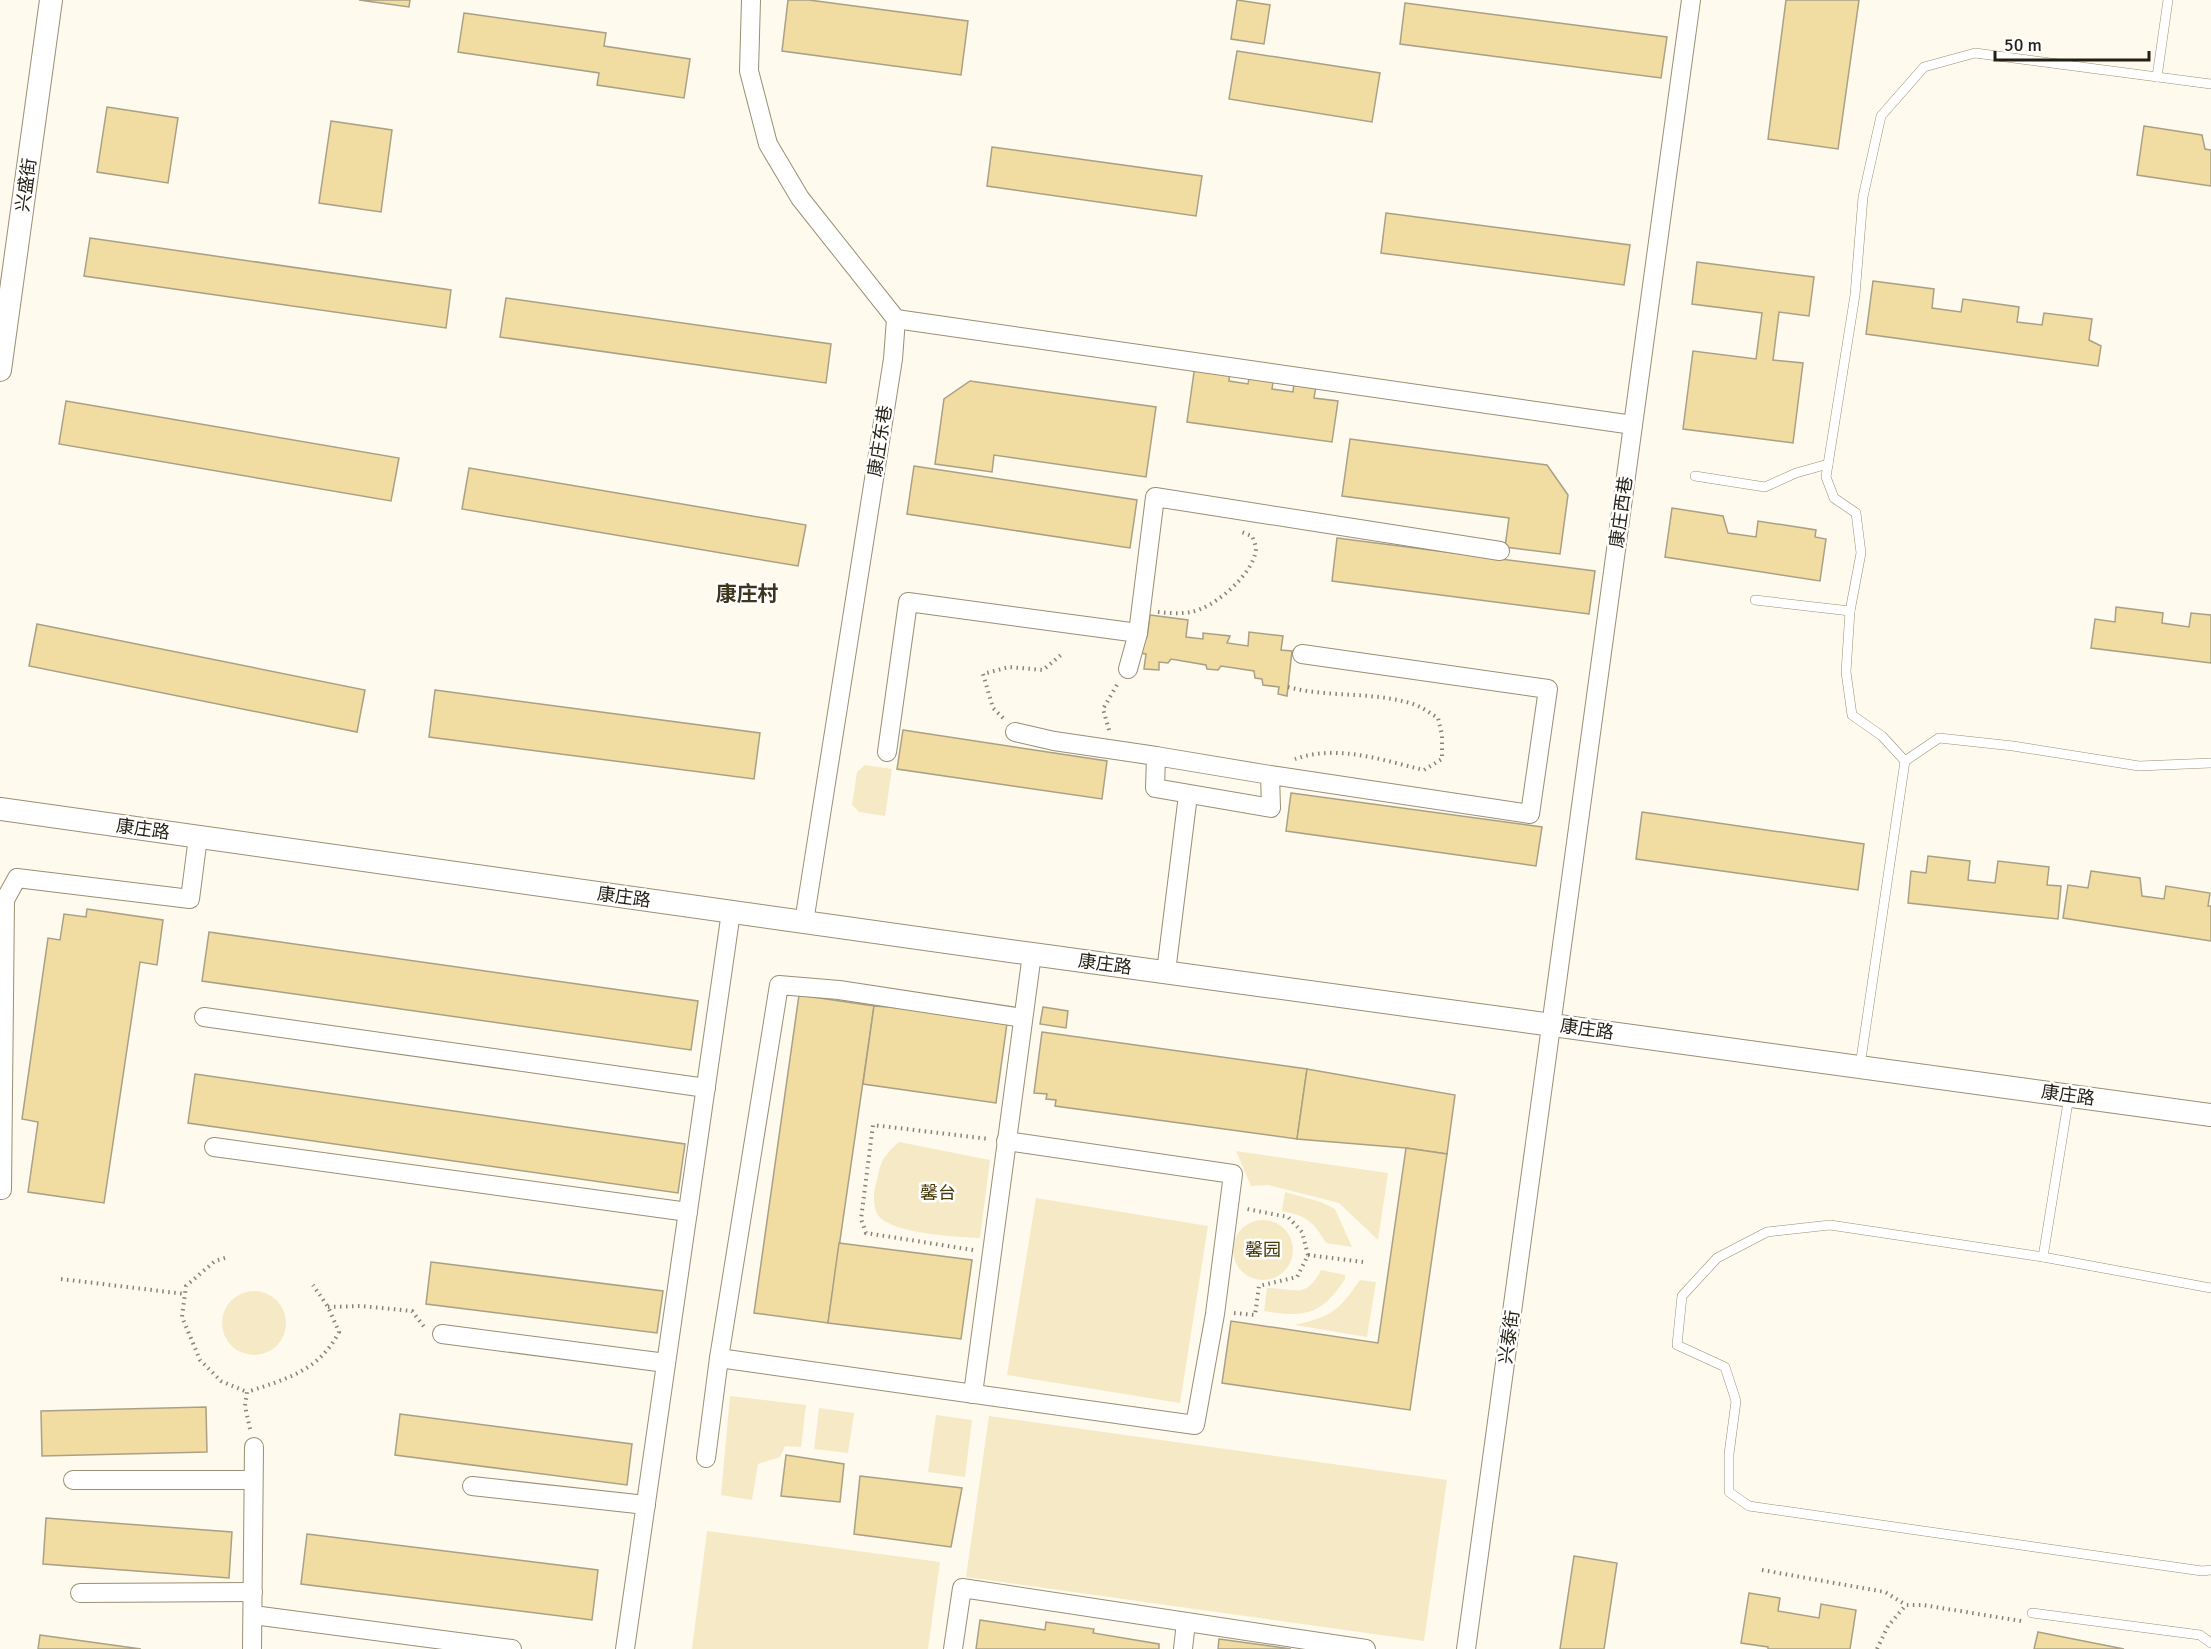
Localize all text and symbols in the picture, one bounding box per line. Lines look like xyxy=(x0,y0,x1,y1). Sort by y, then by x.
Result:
scale bar xyxy=(1995,24,2150,62)
text: 50 m xyxy=(2004,34,2042,56)
street label: 兴盛街 xyxy=(11,157,41,213)
street label: 康庄东巷 xyxy=(864,404,896,478)
street label: 康庄西巷 xyxy=(1605,475,1637,549)
district label: 康庄村 xyxy=(716,581,779,607)
street label: 康庄路 xyxy=(115,814,171,844)
street label: 康庄路 xyxy=(596,882,652,912)
street label: 康庄路 xyxy=(1077,949,1133,979)
street label: 康庄路 xyxy=(1559,1014,1615,1044)
street label: 康庄路 xyxy=(2040,1080,2096,1110)
park label: 馨台 xyxy=(920,1182,956,1204)
park label: 馨园 xyxy=(1245,1239,1281,1261)
street label: 兴泰街 xyxy=(1494,1309,1524,1365)

